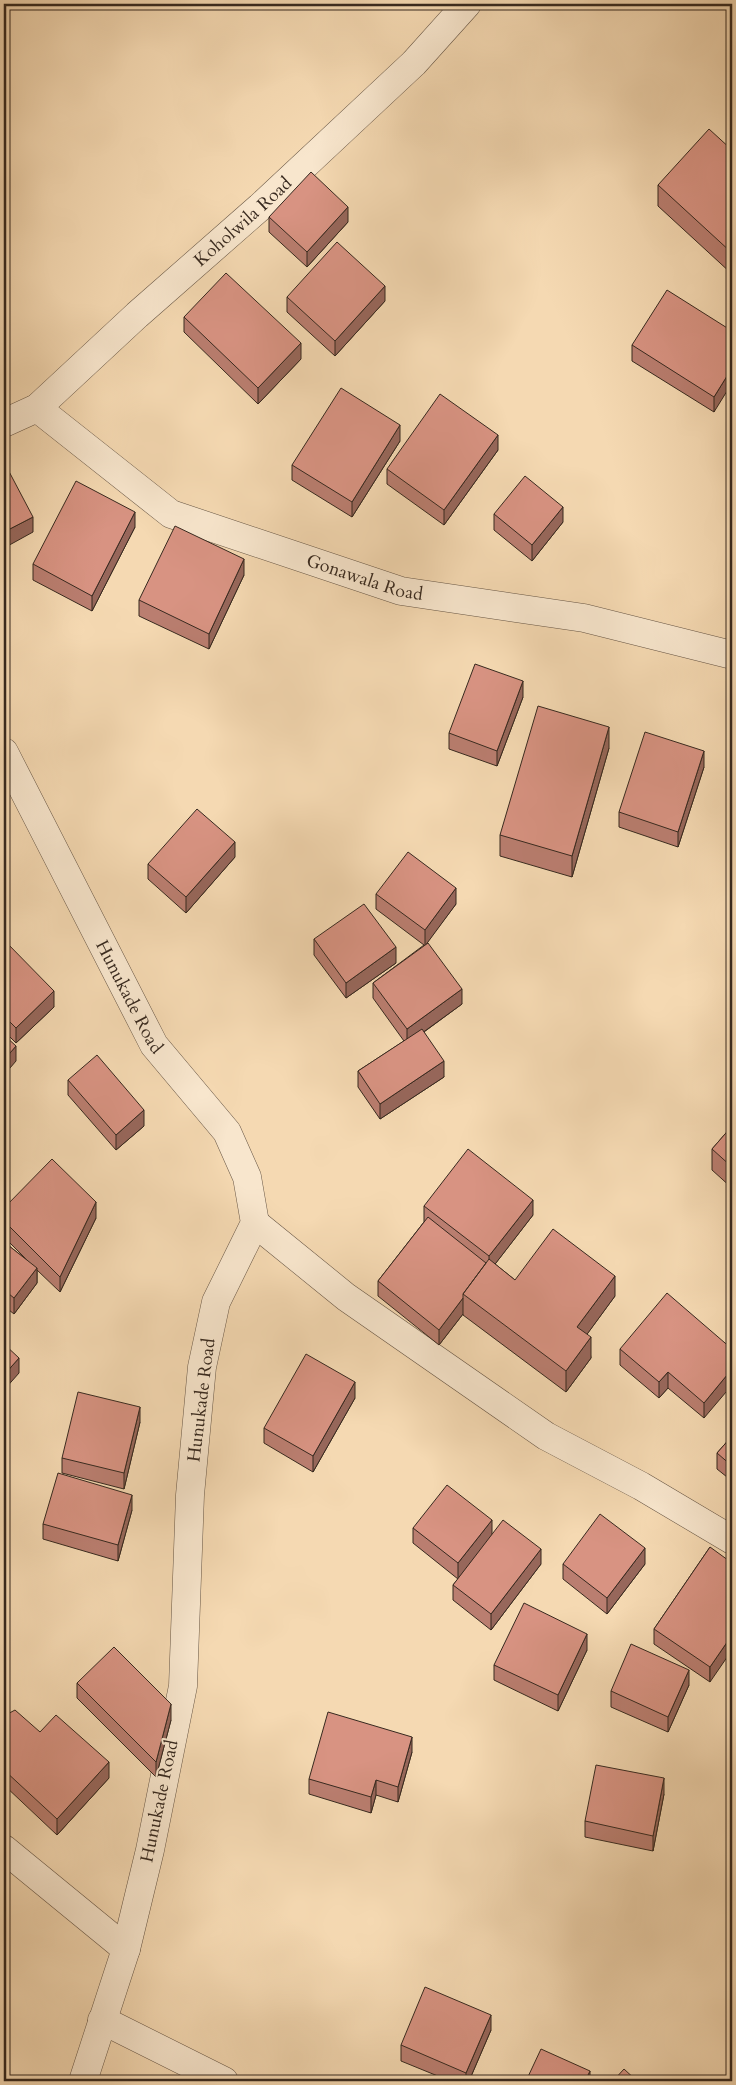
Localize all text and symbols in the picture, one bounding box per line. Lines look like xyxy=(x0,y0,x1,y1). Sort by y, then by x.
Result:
street label: Koholwila Road xyxy=(189,171,298,272)
street label: Gonawala Road xyxy=(303,548,425,607)
street label: Hunukade Road xyxy=(89,936,169,1060)
street label: Hunukade Road xyxy=(181,1336,222,1463)
street label: Hunukade Road xyxy=(134,1737,185,1865)

